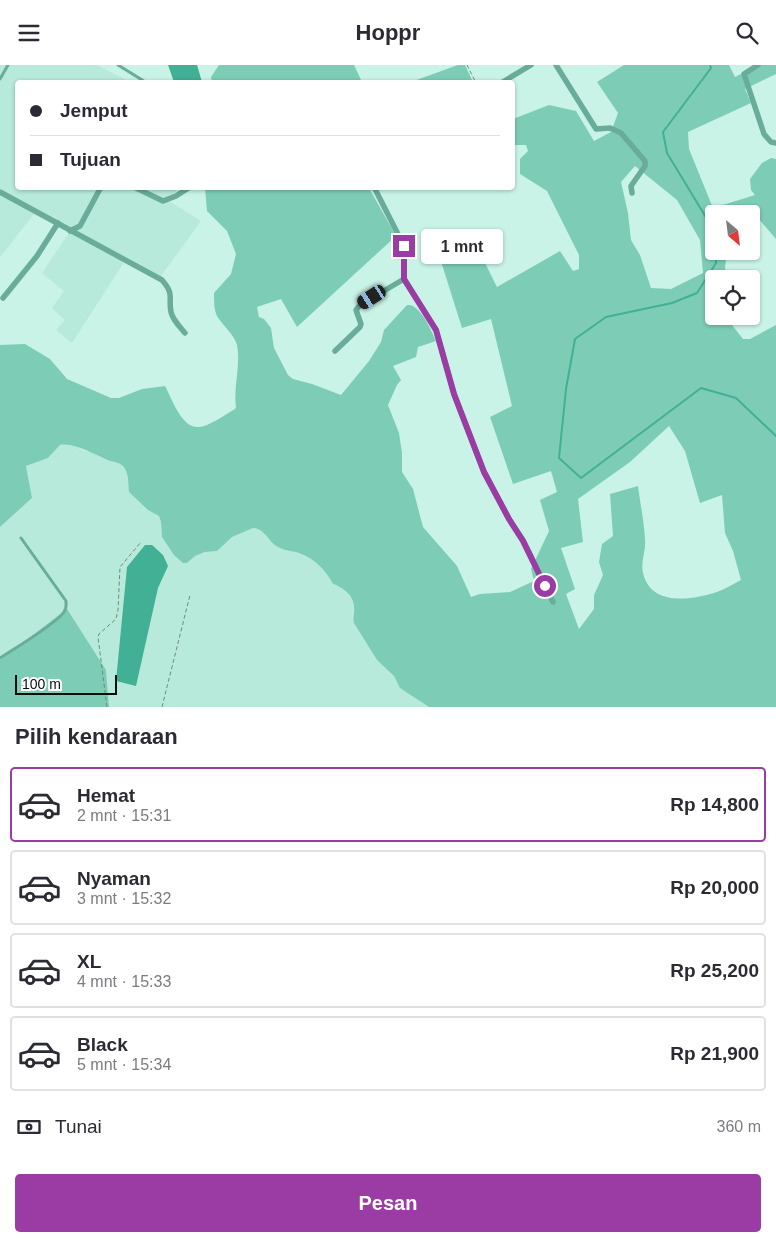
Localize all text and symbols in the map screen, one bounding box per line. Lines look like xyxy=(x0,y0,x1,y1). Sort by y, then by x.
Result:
icon: menu xyxy=(15,19,43,47)
icon: search xyxy=(733,19,761,47)
text: Hoppr xyxy=(356,20,420,45)
text: Jemput xyxy=(60,100,128,121)
text: Tujuan xyxy=(60,149,121,170)
north arrow xyxy=(705,205,760,260)
map controls xyxy=(705,205,760,325)
callout: 1 mnt xyxy=(422,229,504,263)
route end xyxy=(393,235,415,257)
text: 1 mnt xyxy=(441,238,483,255)
button: locate xyxy=(705,270,760,325)
car xyxy=(355,283,388,311)
route start xyxy=(534,575,556,597)
scale bar xyxy=(15,672,118,695)
text: 100 m xyxy=(22,676,61,692)
text: Pilih kendaraan xyxy=(15,724,178,749)
icon: car xyxy=(17,782,62,827)
text: Hemat xyxy=(77,785,135,806)
text: Rp 14,800 xyxy=(670,794,759,815)
text: 2 mnt · 15:31 xyxy=(77,807,171,824)
icon: car xyxy=(17,865,62,910)
text: Nyaman xyxy=(77,868,151,889)
text: Rp 20,000 xyxy=(670,877,759,898)
text: 3 mnt · 15:32 xyxy=(77,890,171,907)
icon: car xyxy=(17,948,62,993)
text: XL xyxy=(77,951,101,972)
text: Rp 25,200 xyxy=(670,960,759,981)
text: 4 mnt · 15:33 xyxy=(77,973,171,990)
icon: car xyxy=(17,1031,62,1076)
text: Black xyxy=(77,1034,128,1055)
text: Rp 21,900 xyxy=(670,1043,759,1064)
text: 5 mnt · 15:34 xyxy=(77,1056,171,1073)
icon: cash xyxy=(15,1113,43,1141)
text: Tunai xyxy=(55,1116,102,1137)
text: 360 m xyxy=(717,1118,761,1135)
button: Pesan xyxy=(15,1174,761,1232)

